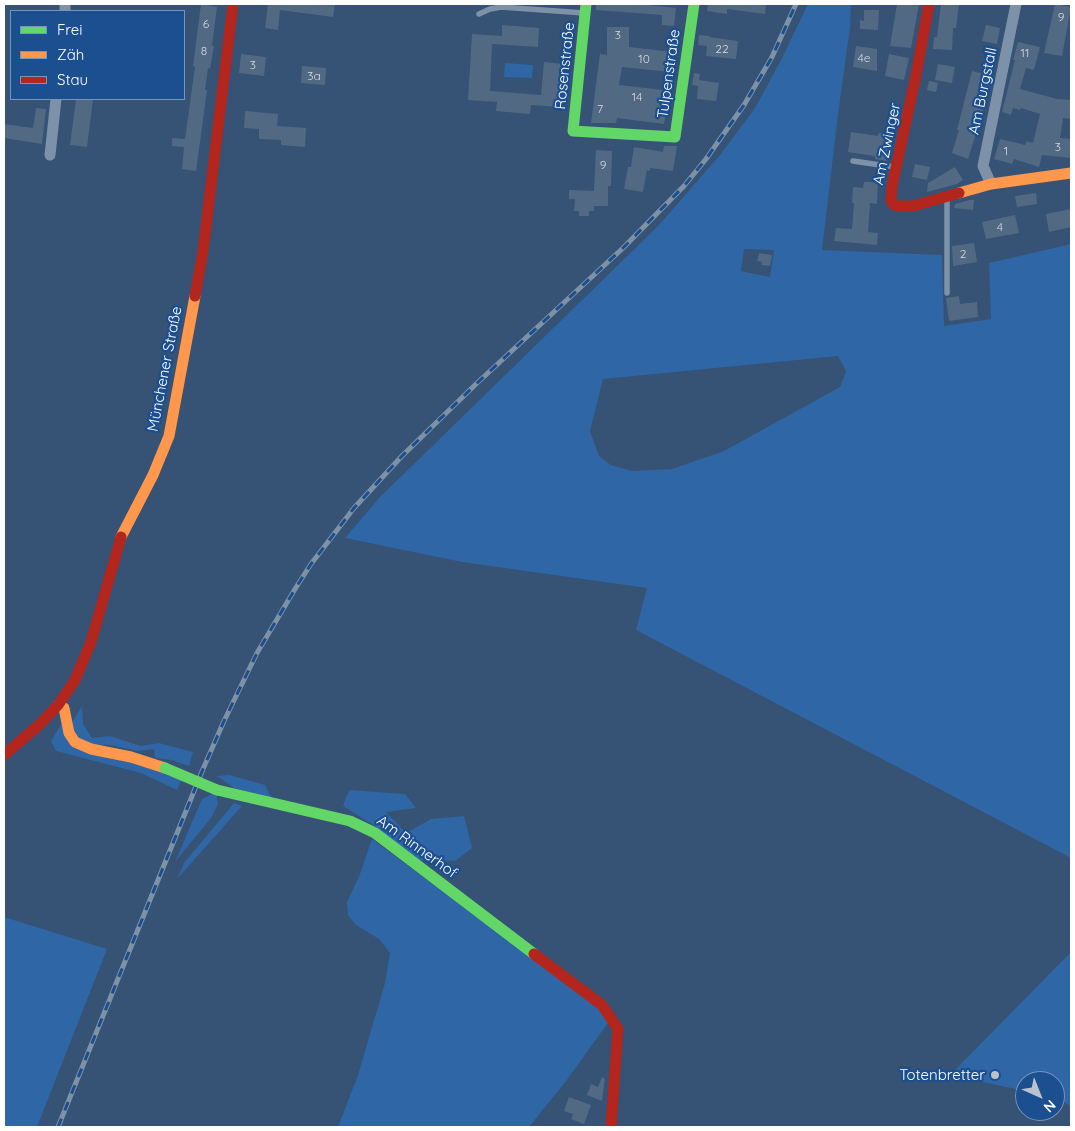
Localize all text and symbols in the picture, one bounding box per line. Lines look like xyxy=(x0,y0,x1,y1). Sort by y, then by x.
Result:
legend xyxy=(10,10,185,100)
house number: 9 xyxy=(1058,10,1064,24)
house number: 6 xyxy=(203,17,209,31)
text: Frei xyxy=(57,20,83,39)
street label: Rosenstraße xyxy=(551,22,579,110)
house number: 3 xyxy=(615,28,621,42)
street label: Tulpenstraße xyxy=(654,28,684,120)
house number: 22 xyxy=(715,42,729,56)
house number: 8 xyxy=(201,44,207,58)
text: Zäh xyxy=(57,45,84,64)
street label: Am Burgstall xyxy=(965,46,1001,136)
house number: 11 xyxy=(1021,46,1029,60)
house number: 4e xyxy=(857,51,871,65)
house number: 10 xyxy=(638,52,650,66)
house number: 3 xyxy=(250,58,256,72)
house number: 3a xyxy=(307,69,321,83)
text: Stau xyxy=(57,70,88,89)
house number: 14 xyxy=(632,90,642,104)
street label: Am Zwinger xyxy=(870,101,904,187)
house number: 7 xyxy=(597,102,603,116)
house number: 3 xyxy=(1055,140,1061,154)
house number: 1 xyxy=(1004,144,1008,158)
house number: 9 xyxy=(600,158,606,172)
house number: 4 xyxy=(997,220,1003,234)
house number: 2 xyxy=(960,247,966,261)
street label: Münchener Straße xyxy=(144,305,186,433)
street label: Am Rinnerhof xyxy=(373,812,461,882)
place label: Totenbretter xyxy=(899,1066,985,1084)
marker: Totenbretter xyxy=(989,1069,1001,1081)
north arrow xyxy=(1015,1071,1065,1121)
text: N xyxy=(1040,1096,1060,1116)

